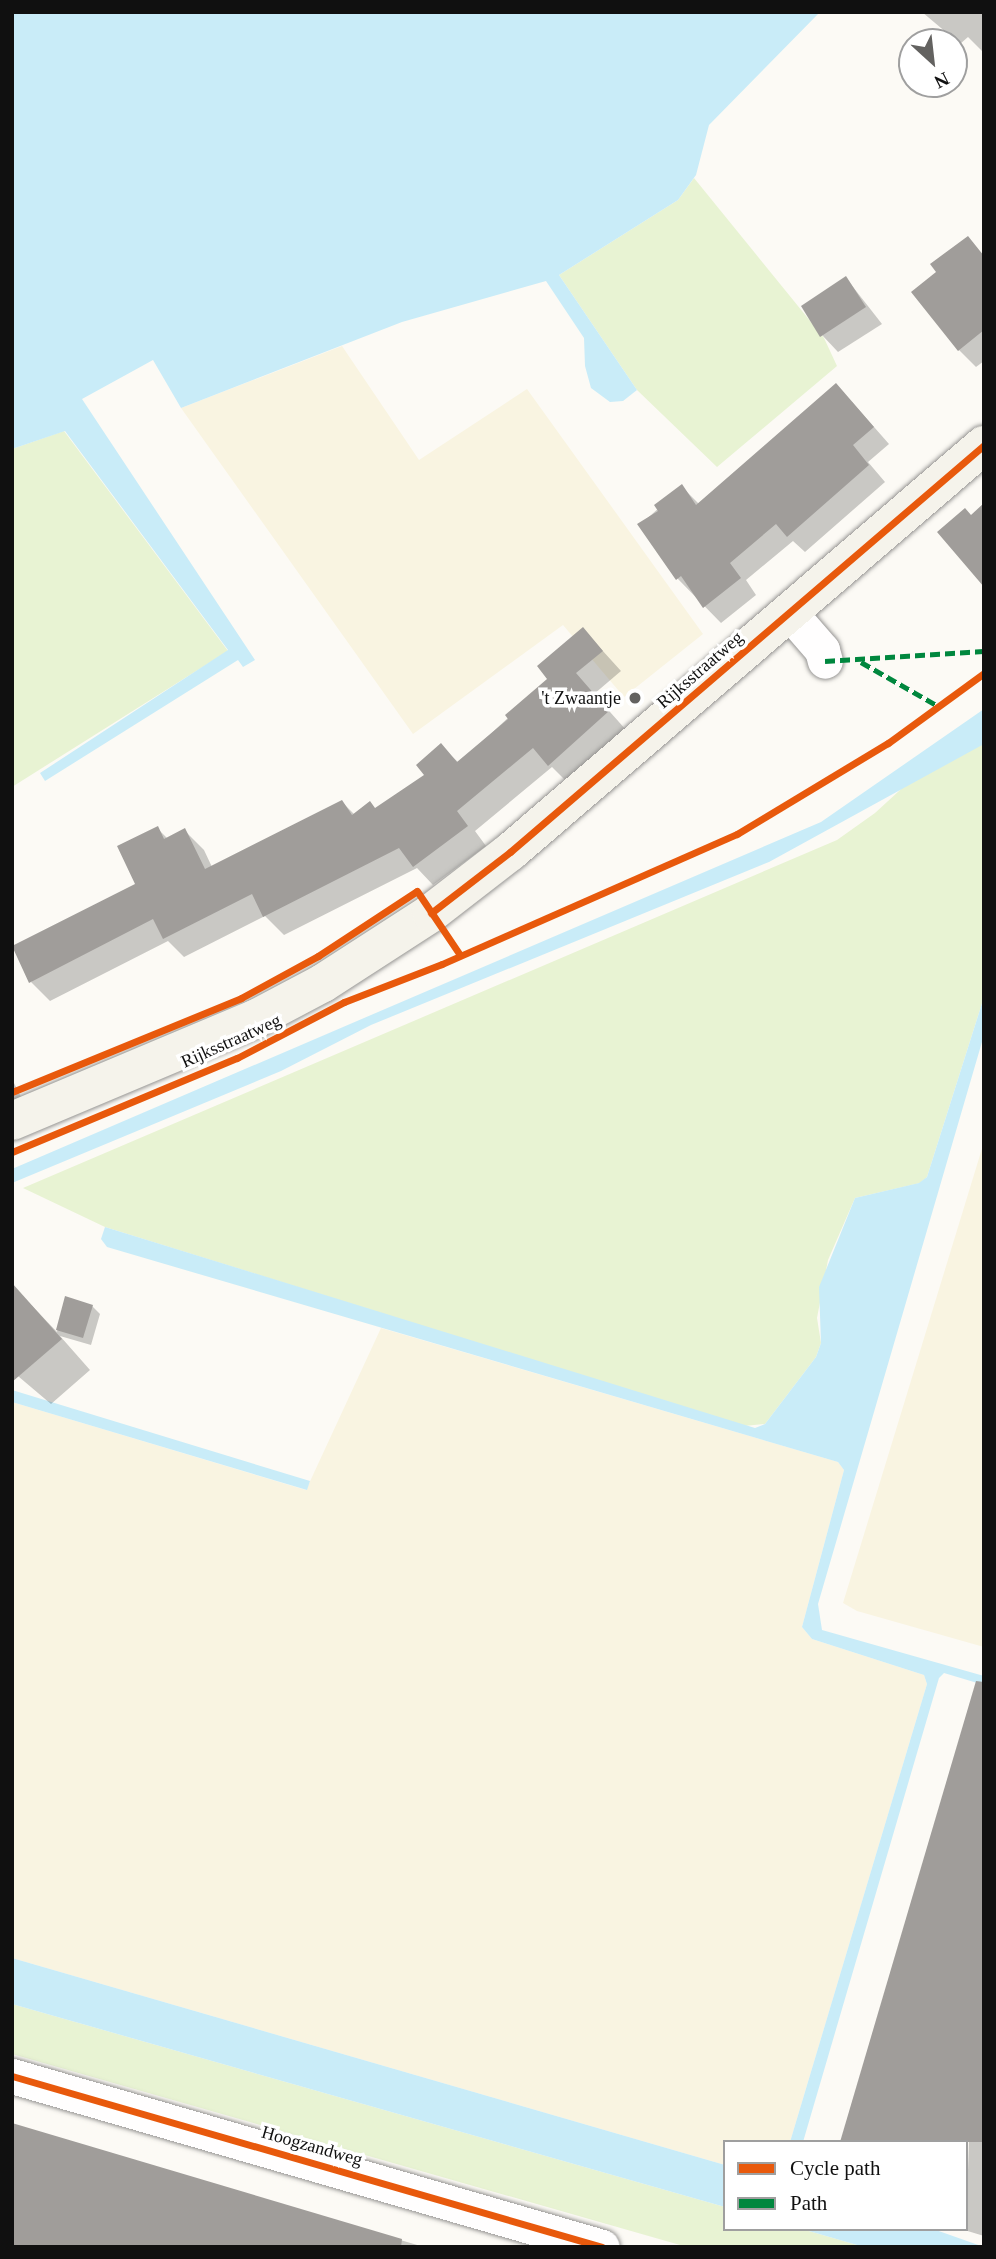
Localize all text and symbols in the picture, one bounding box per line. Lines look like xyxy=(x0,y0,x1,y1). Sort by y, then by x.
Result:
north arrow xyxy=(898,28,968,98)
text: N xyxy=(931,68,953,93)
street label: Rijksstraatweg xyxy=(653,627,747,713)
place label: 't Zwaantje xyxy=(541,687,621,709)
marker: 't Zwaantje xyxy=(627,690,643,706)
street label: Rijksstraatweg xyxy=(178,1009,284,1073)
street label: Hoogzandweg xyxy=(259,2121,365,2171)
legend xyxy=(723,2140,968,2231)
text: Cycle path xyxy=(790,2156,880,2180)
text: Path xyxy=(790,2191,827,2215)

